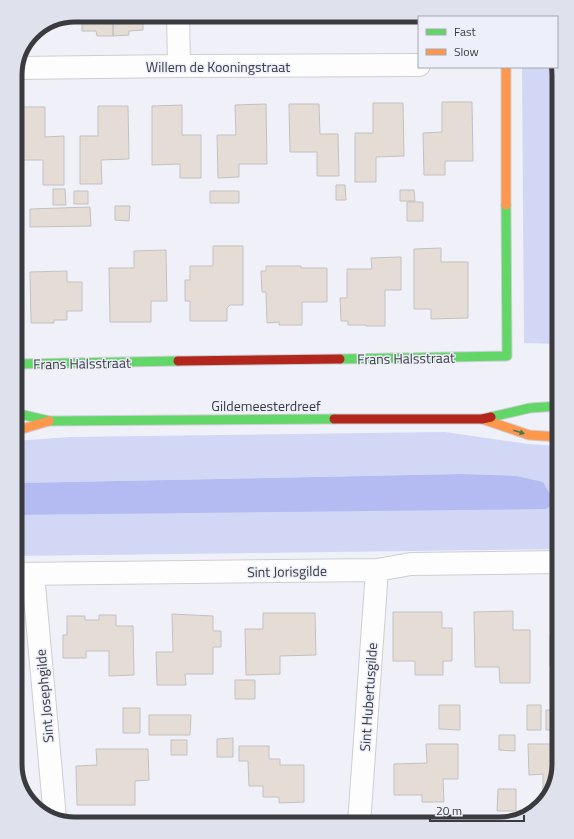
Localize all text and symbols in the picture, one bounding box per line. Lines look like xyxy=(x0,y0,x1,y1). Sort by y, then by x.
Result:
legend xyxy=(418,16,558,68)
text: Fast xyxy=(454,22,477,41)
text: Slow xyxy=(454,42,479,61)
street label: Willem de Kooningstraat xyxy=(146,56,290,77)
street label: Frans Halsstraat xyxy=(357,347,455,369)
street label: Frans Halsstraat xyxy=(33,352,131,374)
street label: Gildemeesterdreef xyxy=(211,395,321,416)
one-way arrow xyxy=(513,429,525,435)
street label: Sint Jorisgilde xyxy=(247,560,327,582)
street label: Sint Hubertusgilde xyxy=(354,642,382,752)
street label: Sint Josephgilde xyxy=(29,648,59,744)
scale bar xyxy=(430,797,524,823)
text: 20 m xyxy=(436,801,462,820)

